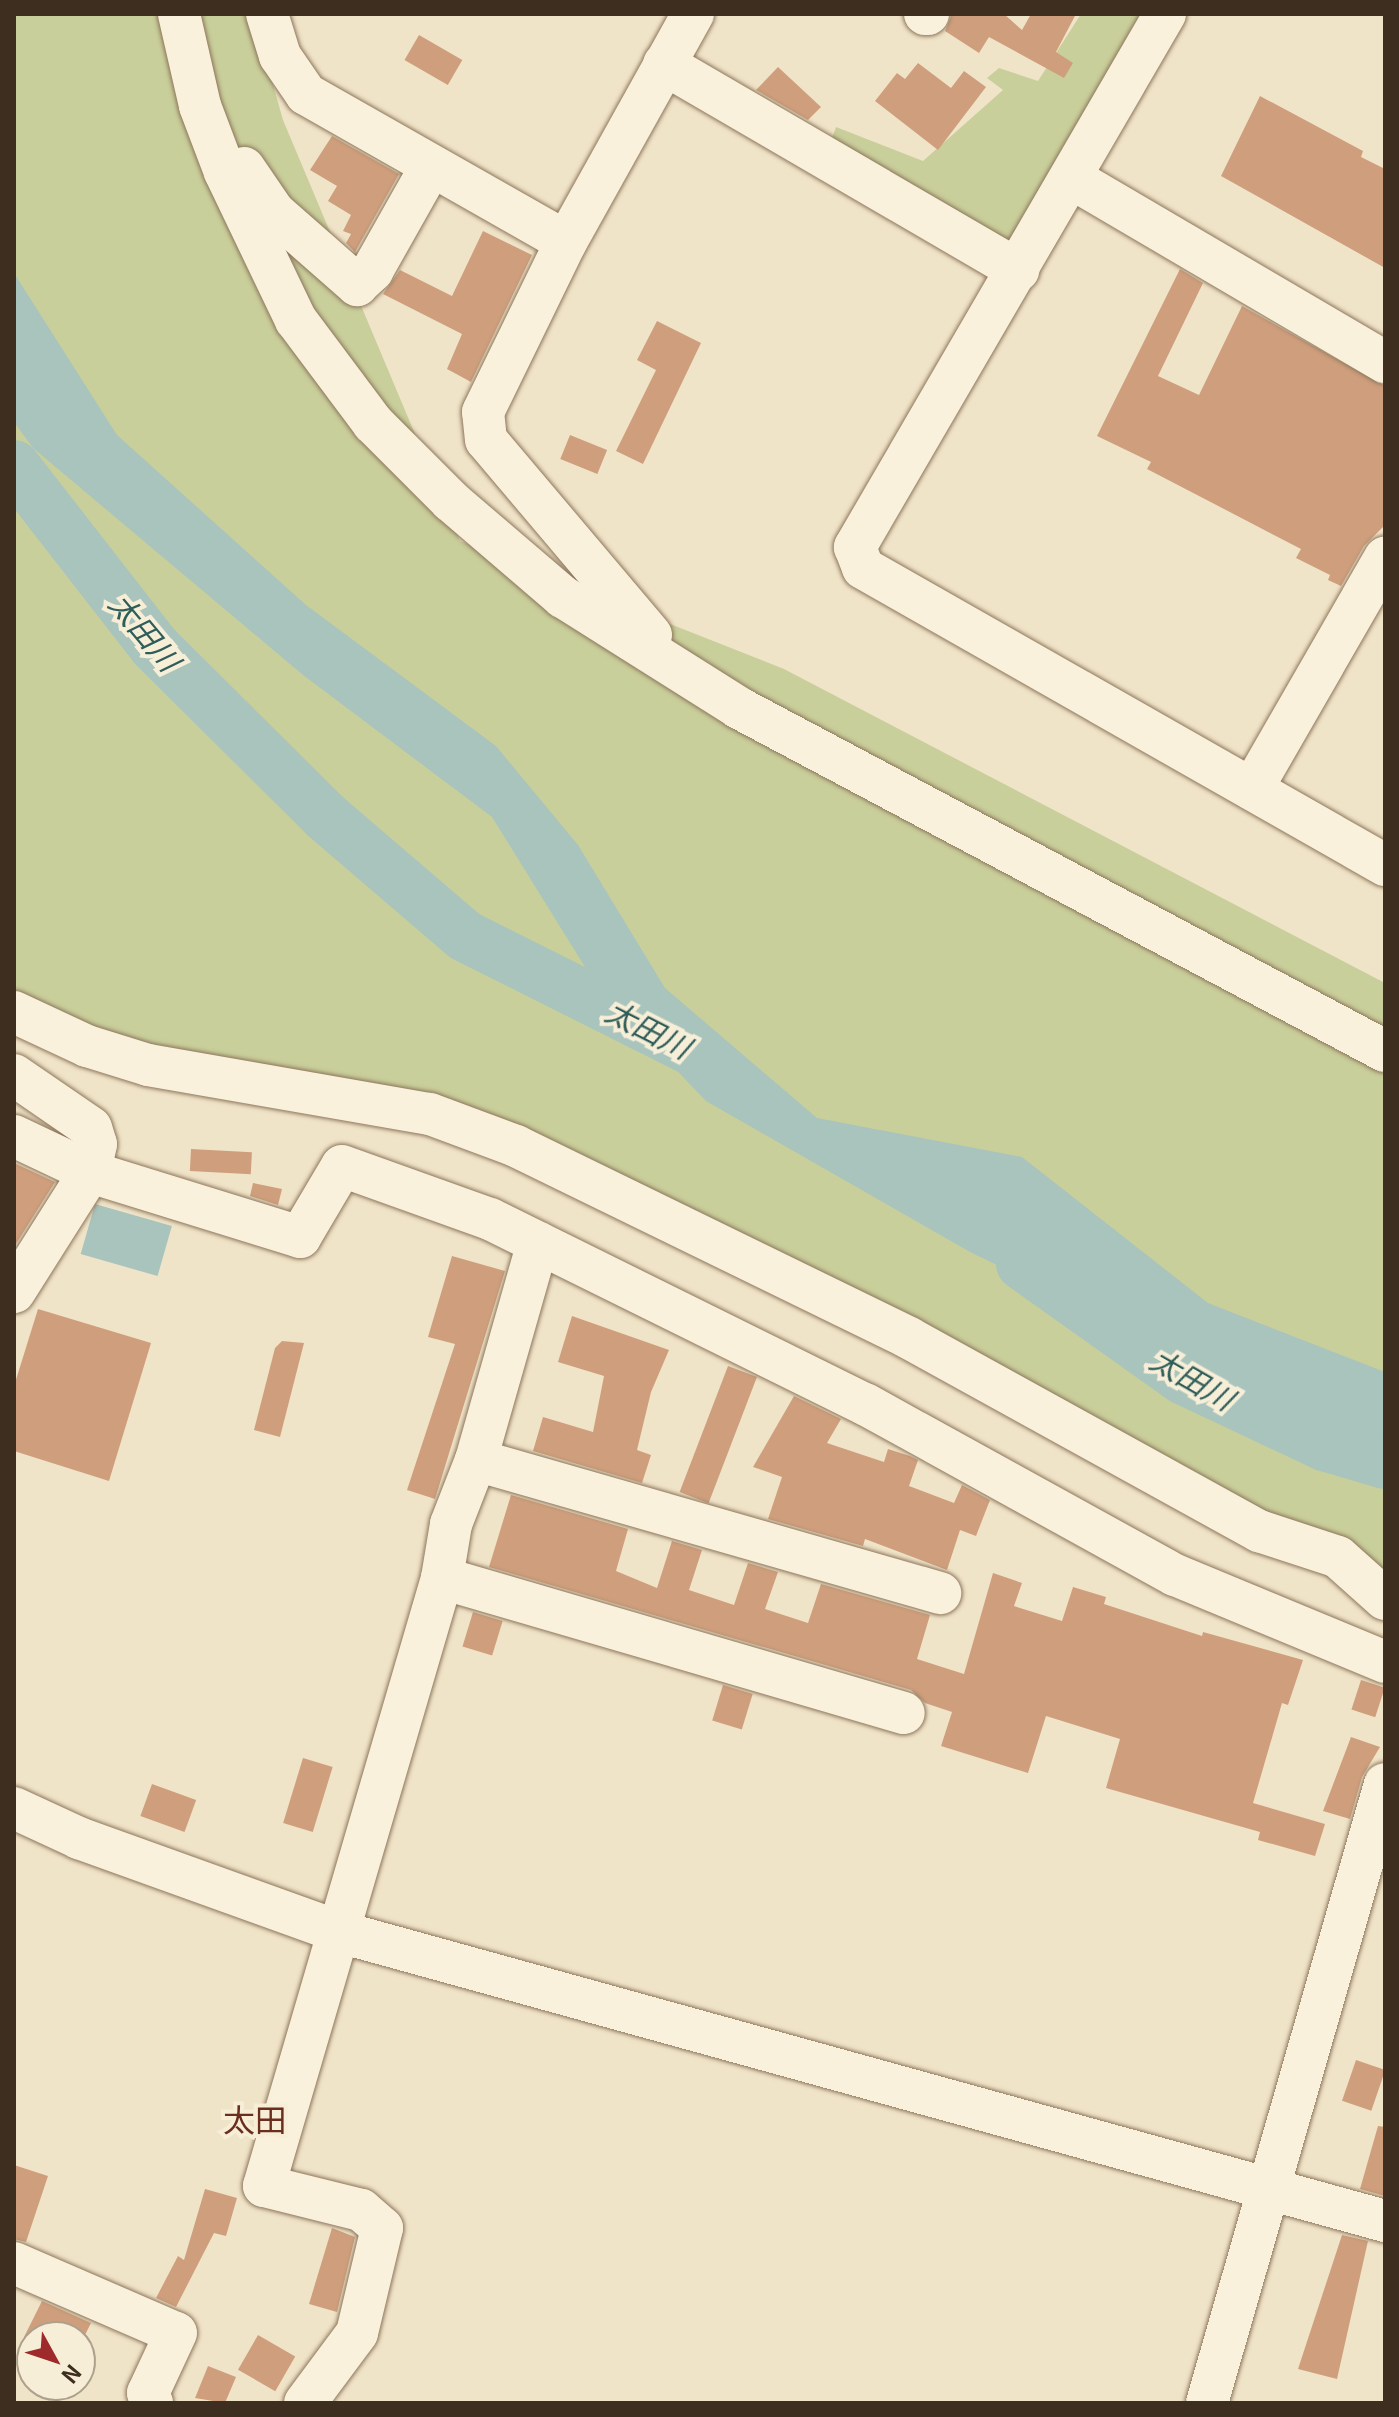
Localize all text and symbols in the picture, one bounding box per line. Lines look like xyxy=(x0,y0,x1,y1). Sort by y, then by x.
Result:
water label: 太田川 xyxy=(103,585,189,677)
water label: 太田川 xyxy=(601,992,697,1064)
water label: 太田川 xyxy=(1145,1340,1241,1416)
district label: 太田 xyxy=(223,2099,287,2137)
north arrow xyxy=(16,2321,96,2401)
text: N xyxy=(55,2359,90,2392)

